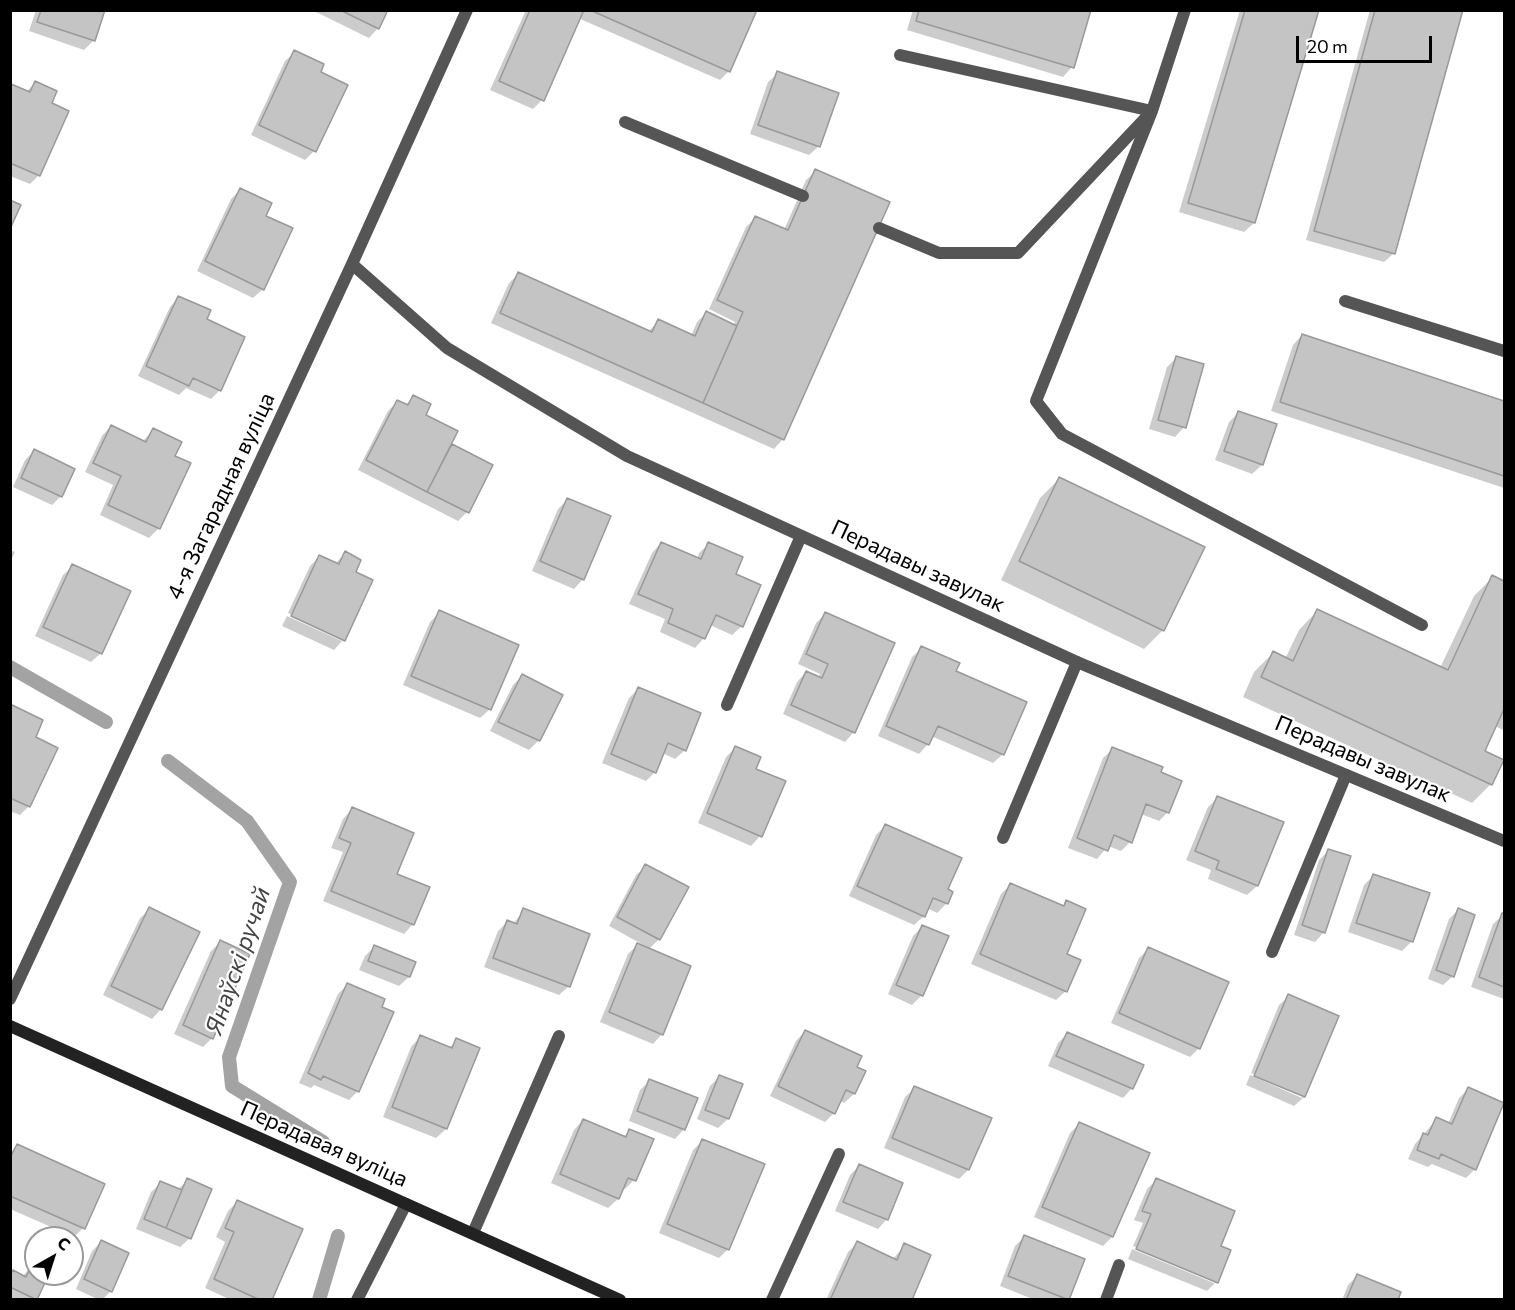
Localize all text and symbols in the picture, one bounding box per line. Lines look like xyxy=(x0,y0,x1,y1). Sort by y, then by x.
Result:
scale bar xyxy=(1299,24,1436,62)
text: 20 m xyxy=(1307,35,1348,57)
street label: 4-я Загарадная вуліца xyxy=(161,388,281,604)
street label: Перадавы завулак xyxy=(827,514,1009,618)
street label: Перадавы завулак xyxy=(1271,710,1455,808)
water label: Янаўскі ручай xyxy=(199,884,277,1038)
street label: Перадавая вуліца xyxy=(236,1095,412,1193)
north arrow xyxy=(24,1226,84,1286)
text: С xyxy=(54,1232,75,1254)

